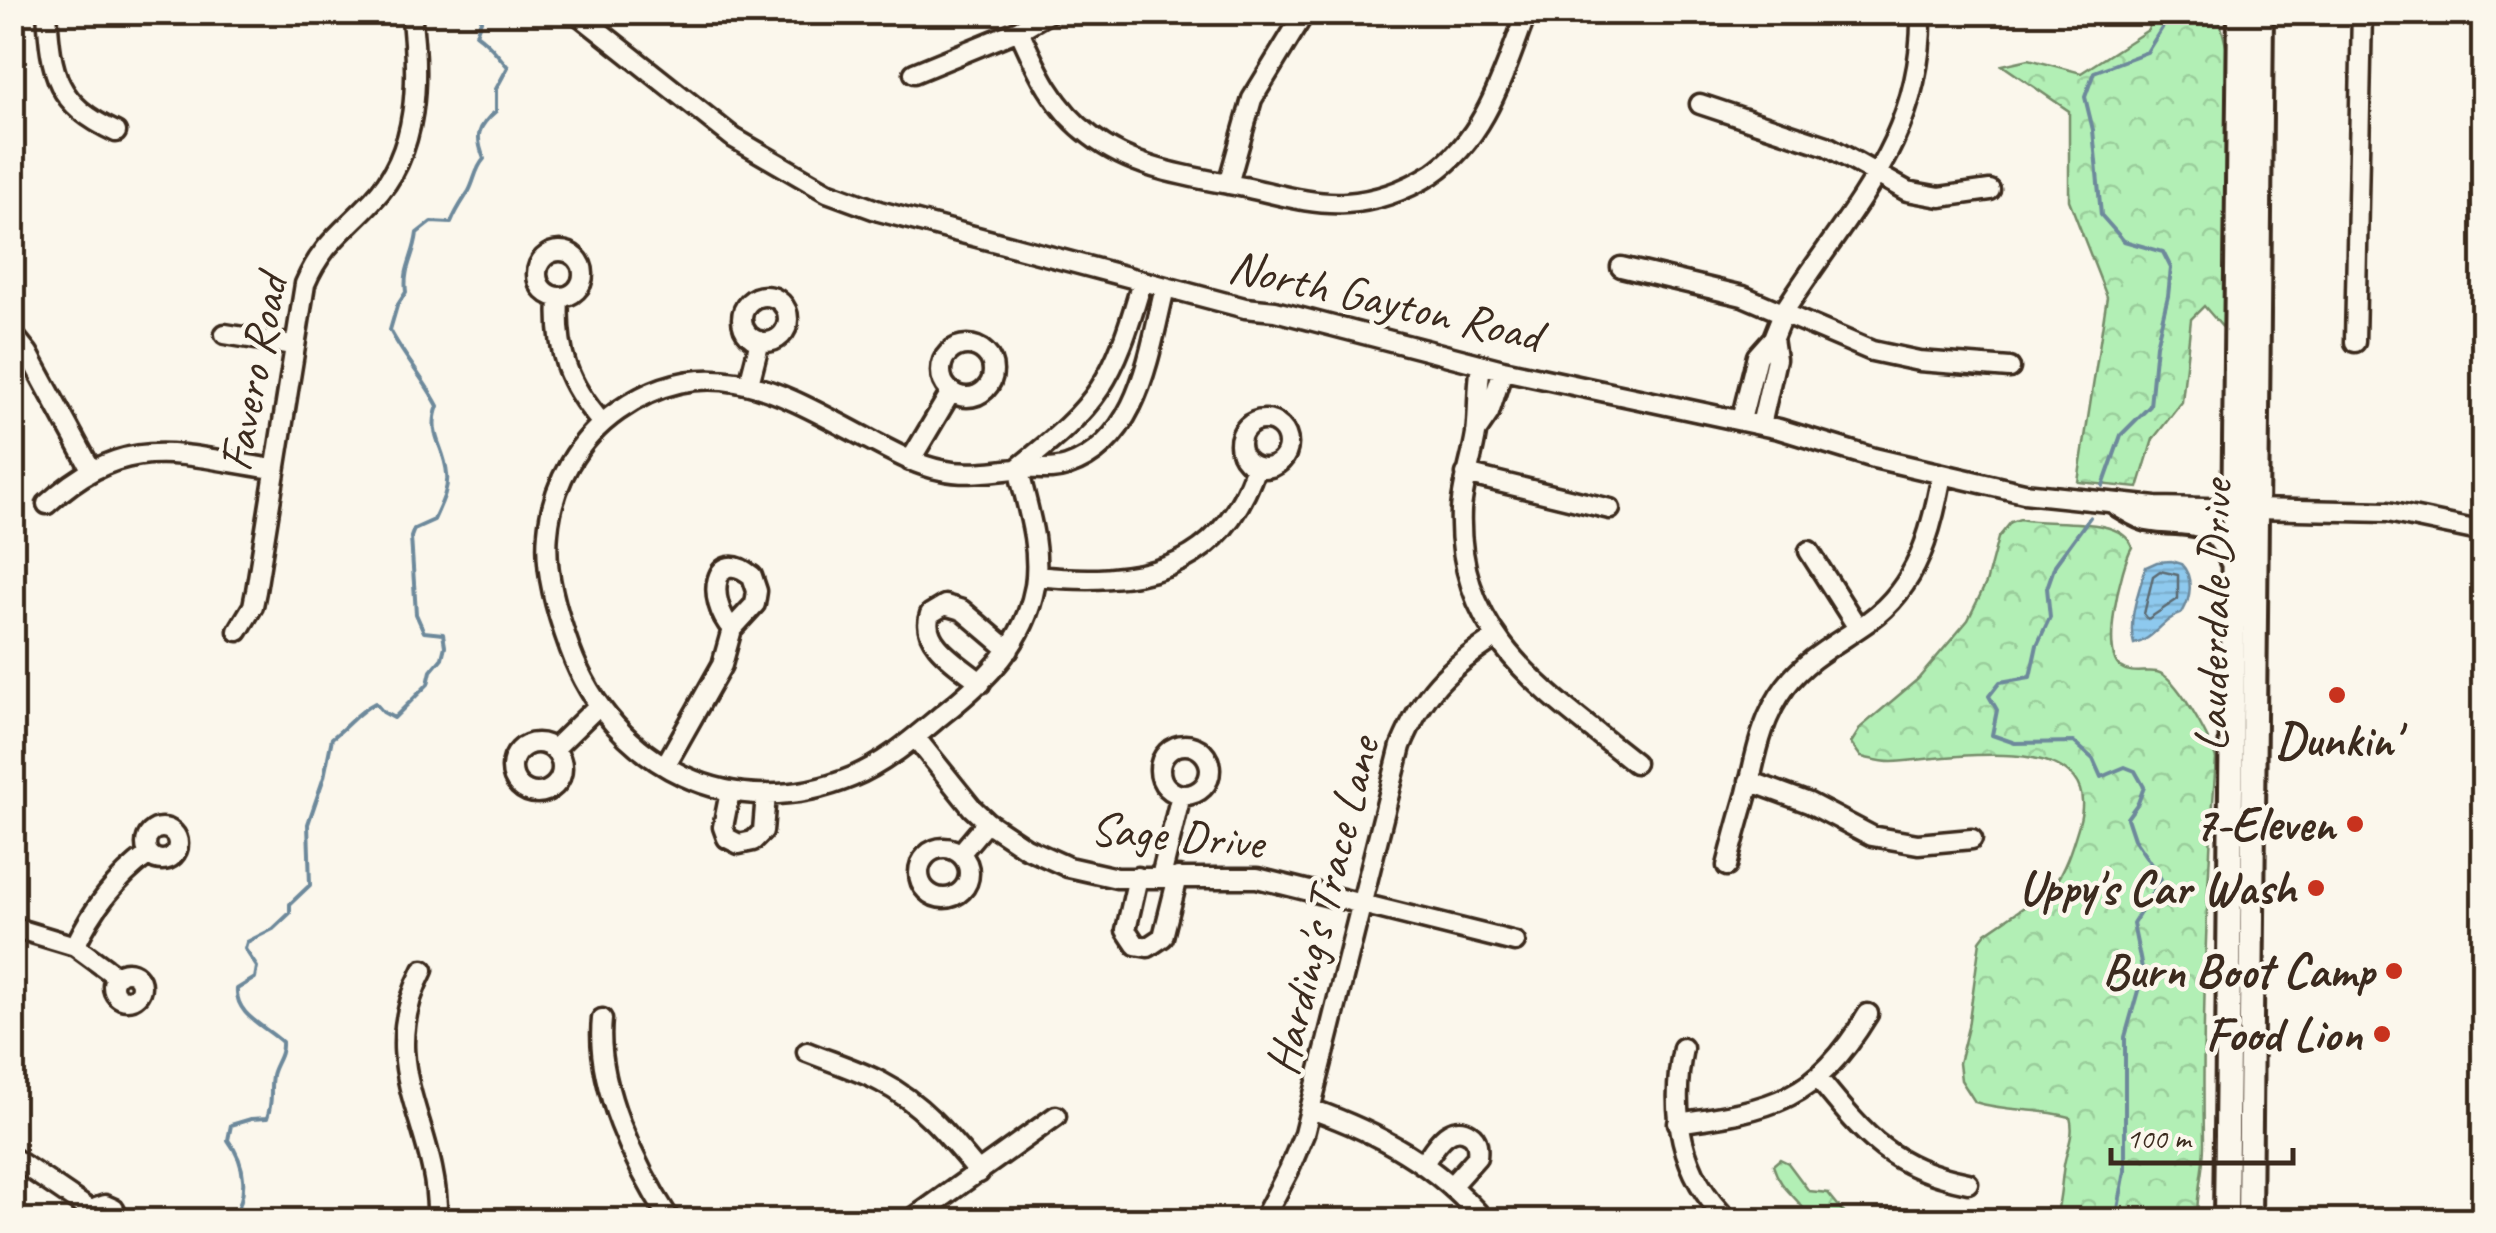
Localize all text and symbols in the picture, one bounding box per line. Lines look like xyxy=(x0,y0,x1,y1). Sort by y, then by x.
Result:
street label: North Gayton Road xyxy=(1223,235,1554,367)
street label: Favero Road xyxy=(205,264,303,476)
street label: Lauderdale Drive xyxy=(2181,476,2245,752)
marker: Dunkin' xyxy=(2326,684,2348,706)
place label: Dunkin' xyxy=(2276,710,2408,770)
street label: Harding's Trace Lane xyxy=(1251,728,1394,1081)
place label: 7-Eleven xyxy=(2194,794,2338,854)
street label: Sage Drive xyxy=(1088,798,1269,873)
marker: 7-Eleven xyxy=(2344,813,2366,835)
place label: Uppy's Car Wash xyxy=(2019,858,2298,918)
marker: Uppy's Car Wash xyxy=(2305,877,2327,899)
place label: Burn Boot Camp xyxy=(2103,941,2378,1001)
marker: Burn Boot Camp xyxy=(2383,960,2405,982)
place label: Food Lion xyxy=(2206,1004,2363,1064)
marker: Food Lion xyxy=(2371,1023,2393,1045)
scale bar xyxy=(2111,1103,2294,1165)
text: 100 m xyxy=(2126,1119,2193,1157)

